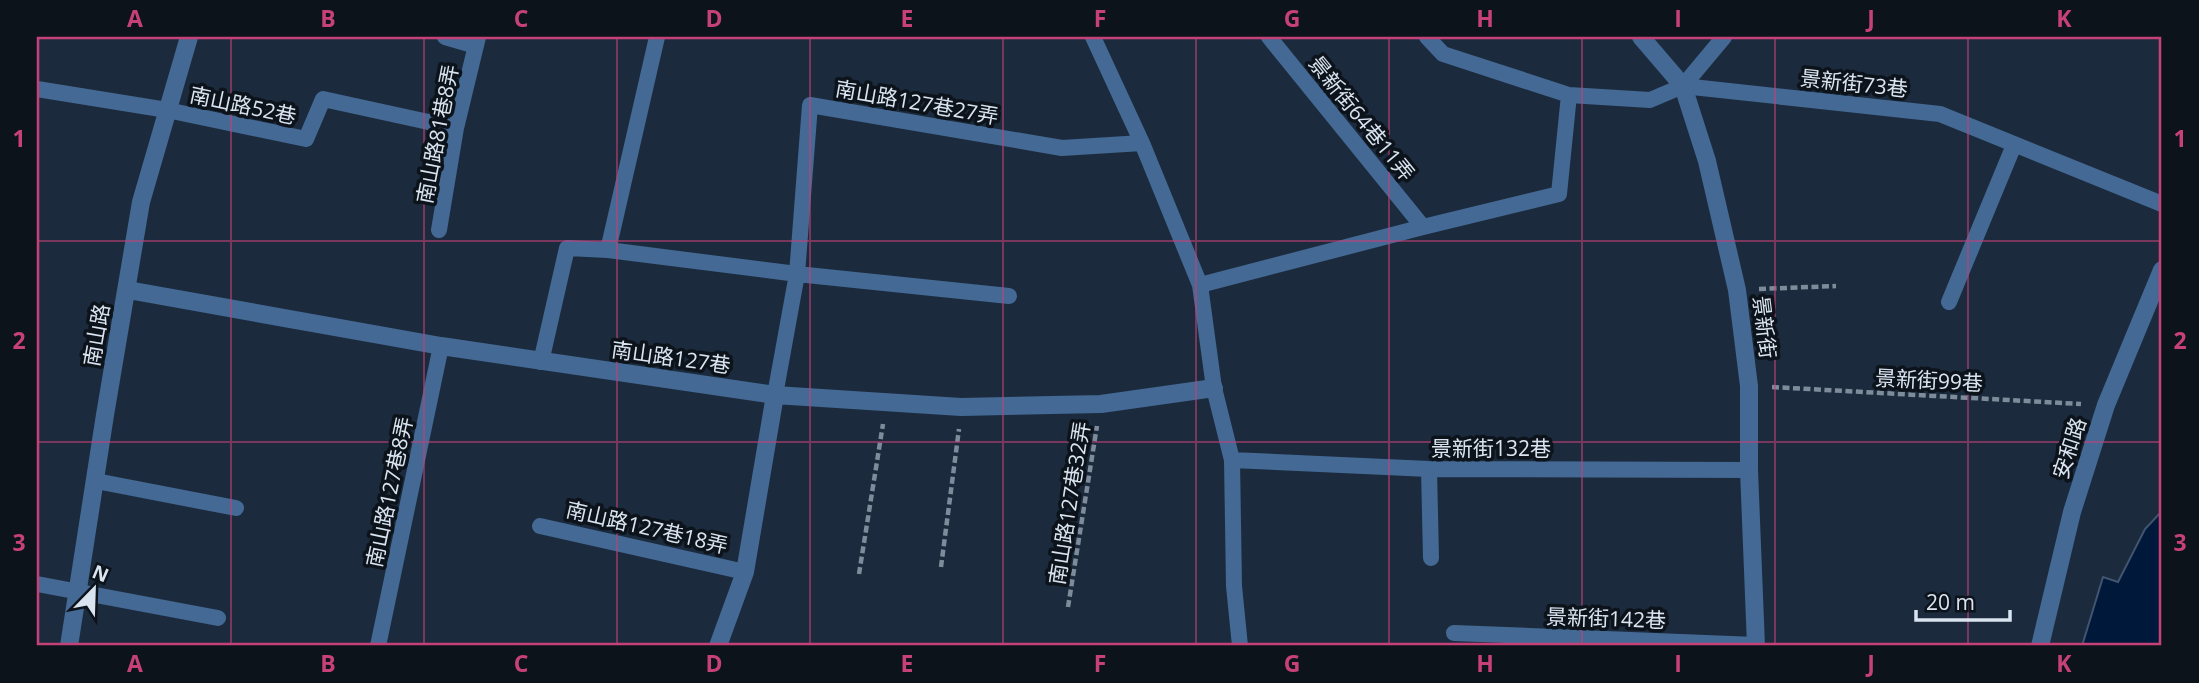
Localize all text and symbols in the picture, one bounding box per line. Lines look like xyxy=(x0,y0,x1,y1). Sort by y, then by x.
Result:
text: A xyxy=(127,2,143,34)
text: B xyxy=(320,2,336,34)
text: C xyxy=(514,2,528,34)
text: D xyxy=(705,2,723,34)
text: E xyxy=(901,2,913,34)
text: F xyxy=(1094,2,1106,34)
text: G xyxy=(1284,2,1300,34)
text: H xyxy=(1476,2,1494,34)
text: I xyxy=(1674,2,1682,34)
text: J xyxy=(1865,2,1875,34)
text: K xyxy=(2056,2,2072,34)
street label: 景新街64巷11弄 xyxy=(1303,50,1421,186)
street label: 南山路81巷8弄 xyxy=(410,62,464,206)
street label: 景新街73巷 xyxy=(1799,63,1909,103)
street label: 南山路127巷27弄 xyxy=(833,74,1001,130)
street label: 南山路52巷 xyxy=(187,80,299,130)
text: 1 xyxy=(12,122,26,154)
text: 1 xyxy=(2173,122,2187,154)
street label: 景新街 xyxy=(1747,294,1783,360)
street label: 南山路 xyxy=(77,302,115,368)
text: 2 xyxy=(12,324,26,356)
text: 2 xyxy=(2173,324,2187,356)
street label: 南山路127巷 xyxy=(610,335,732,379)
street label: 景新街99巷 xyxy=(1874,363,1984,397)
street label: 南山路127巷8弄 xyxy=(359,414,419,570)
street label: 安和路 xyxy=(2046,414,2092,482)
street label: 南山路127巷32弄 xyxy=(1042,419,1096,587)
street label: 景新街132巷 xyxy=(1431,434,1551,462)
street label: 南山路127巷18弄 xyxy=(563,495,731,559)
text: 3 xyxy=(12,526,26,558)
text: 3 xyxy=(2173,526,2187,558)
north arrow xyxy=(60,554,130,624)
text: N xyxy=(88,558,113,588)
scale bar xyxy=(1916,578,2010,622)
text: 20 m xyxy=(1926,588,1975,616)
street label: 景新街142巷 xyxy=(1546,602,1666,634)
text: A xyxy=(127,647,143,679)
text: B xyxy=(320,647,336,679)
text: C xyxy=(514,647,528,679)
text: D xyxy=(705,647,723,679)
text: E xyxy=(901,647,913,679)
text: F xyxy=(1094,647,1106,679)
text: G xyxy=(1284,647,1300,679)
text: H xyxy=(1476,647,1494,679)
text: I xyxy=(1674,647,1682,679)
text: J xyxy=(1865,647,1875,679)
text: K xyxy=(2056,647,2072,679)

